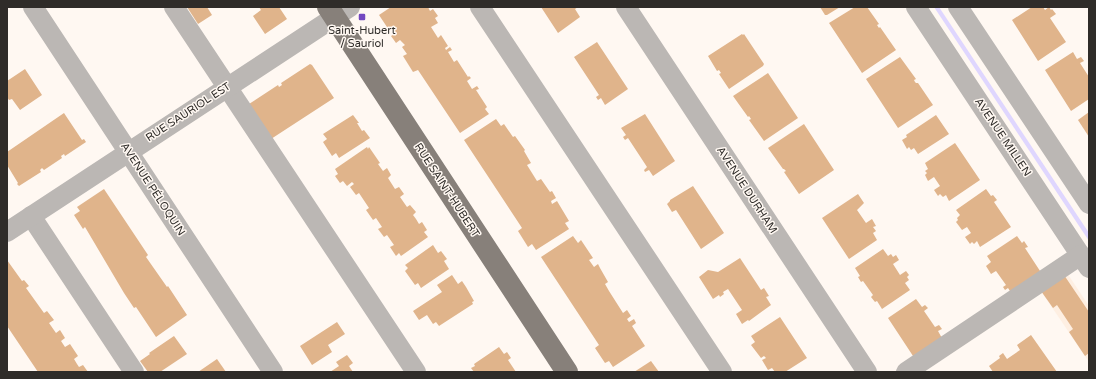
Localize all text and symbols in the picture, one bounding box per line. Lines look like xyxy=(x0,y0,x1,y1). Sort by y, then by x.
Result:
marker: Saint-Hubert / Sauriol xyxy=(357,12,367,22)
place label: Saint-Hubert / Sauriol xyxy=(328,24,396,50)
street label: RUE SAURIOL EST xyxy=(143,80,233,144)
street label: AVENUE MILLEN xyxy=(972,95,1034,179)
street label: AVENUE PÉLOQUIN xyxy=(118,139,189,238)
street label: RUE SAINT-HUBERT xyxy=(412,141,482,240)
street label: AVENUE DURHAM xyxy=(714,144,780,236)

